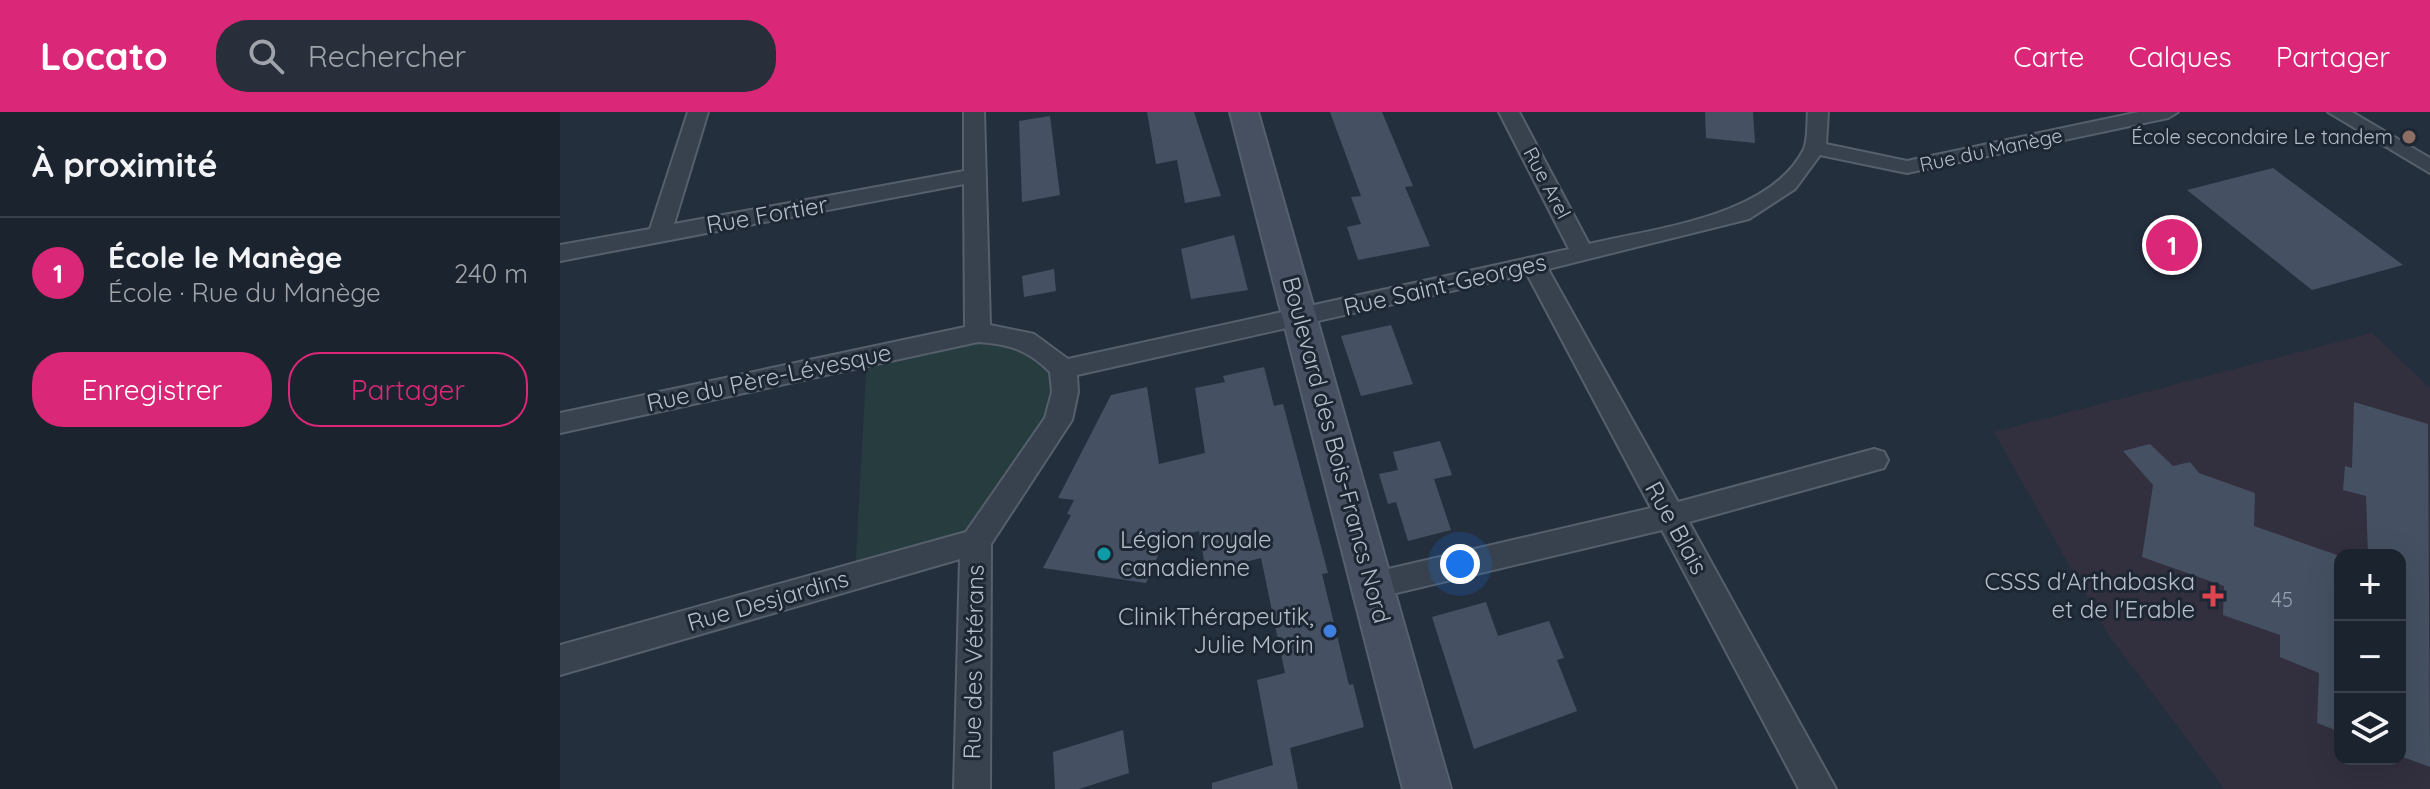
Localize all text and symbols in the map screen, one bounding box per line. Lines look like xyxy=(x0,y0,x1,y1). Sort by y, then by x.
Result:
search box xyxy=(216,20,776,92)
text: Locato xyxy=(40,32,168,80)
icon: search xyxy=(244,34,288,78)
text: Rechercher xyxy=(308,37,466,75)
text: Carte xyxy=(2013,39,2084,74)
text: Calques xyxy=(2128,39,2232,74)
text: Partager xyxy=(2276,39,2390,74)
street label: Rue du Manège xyxy=(1917,122,2065,177)
place label: École secondaire Le tandem xyxy=(2131,124,2393,149)
marker: École secondaire Le tandem xyxy=(2400,128,2418,146)
text: À proximité xyxy=(32,143,218,186)
street label: Rue Arel xyxy=(1518,143,1577,223)
street label: Rue Fortier xyxy=(704,189,830,239)
pin: 1 xyxy=(2146,215,2198,275)
text: École le Manège xyxy=(108,238,342,276)
street label: Rue Saint-Georges xyxy=(1341,246,1549,322)
text: 1 xyxy=(53,257,63,290)
text: 240 m xyxy=(454,257,528,290)
street label: Boulevard des Bois-Francs Nord xyxy=(1276,273,1398,626)
text: École · Rue du Manège xyxy=(108,276,381,309)
street label: Rue du Père-Lévesque xyxy=(644,336,894,418)
button: Enregistrer xyxy=(32,352,272,427)
button: Partager xyxy=(288,352,528,427)
street label: Rue Blais xyxy=(1639,476,1715,579)
place label: Légion royale canadienne xyxy=(1120,524,1271,582)
your location xyxy=(1440,544,1480,584)
marker: Légion royale canadienne xyxy=(1095,545,1113,563)
map controls xyxy=(2334,549,2406,765)
button: + xyxy=(2334,549,2406,621)
street label: Rue Desjardins xyxy=(684,563,852,637)
street label: Rue des Vétérans xyxy=(956,564,990,760)
place label: CSSS d'Arthabaska et de l'Erable xyxy=(1984,566,2195,624)
marker: CSSS d'Arthabaska et de l'Erable xyxy=(2202,585,2224,607)
house number: 45 xyxy=(2271,587,2293,612)
place label: ClinikThérapeutik, Julie Morin xyxy=(1118,601,1314,659)
button: − xyxy=(2334,621,2406,693)
marker: ClinikThérapeutik, Julie Morin xyxy=(1321,622,1339,640)
button: layers xyxy=(2334,693,2406,765)

